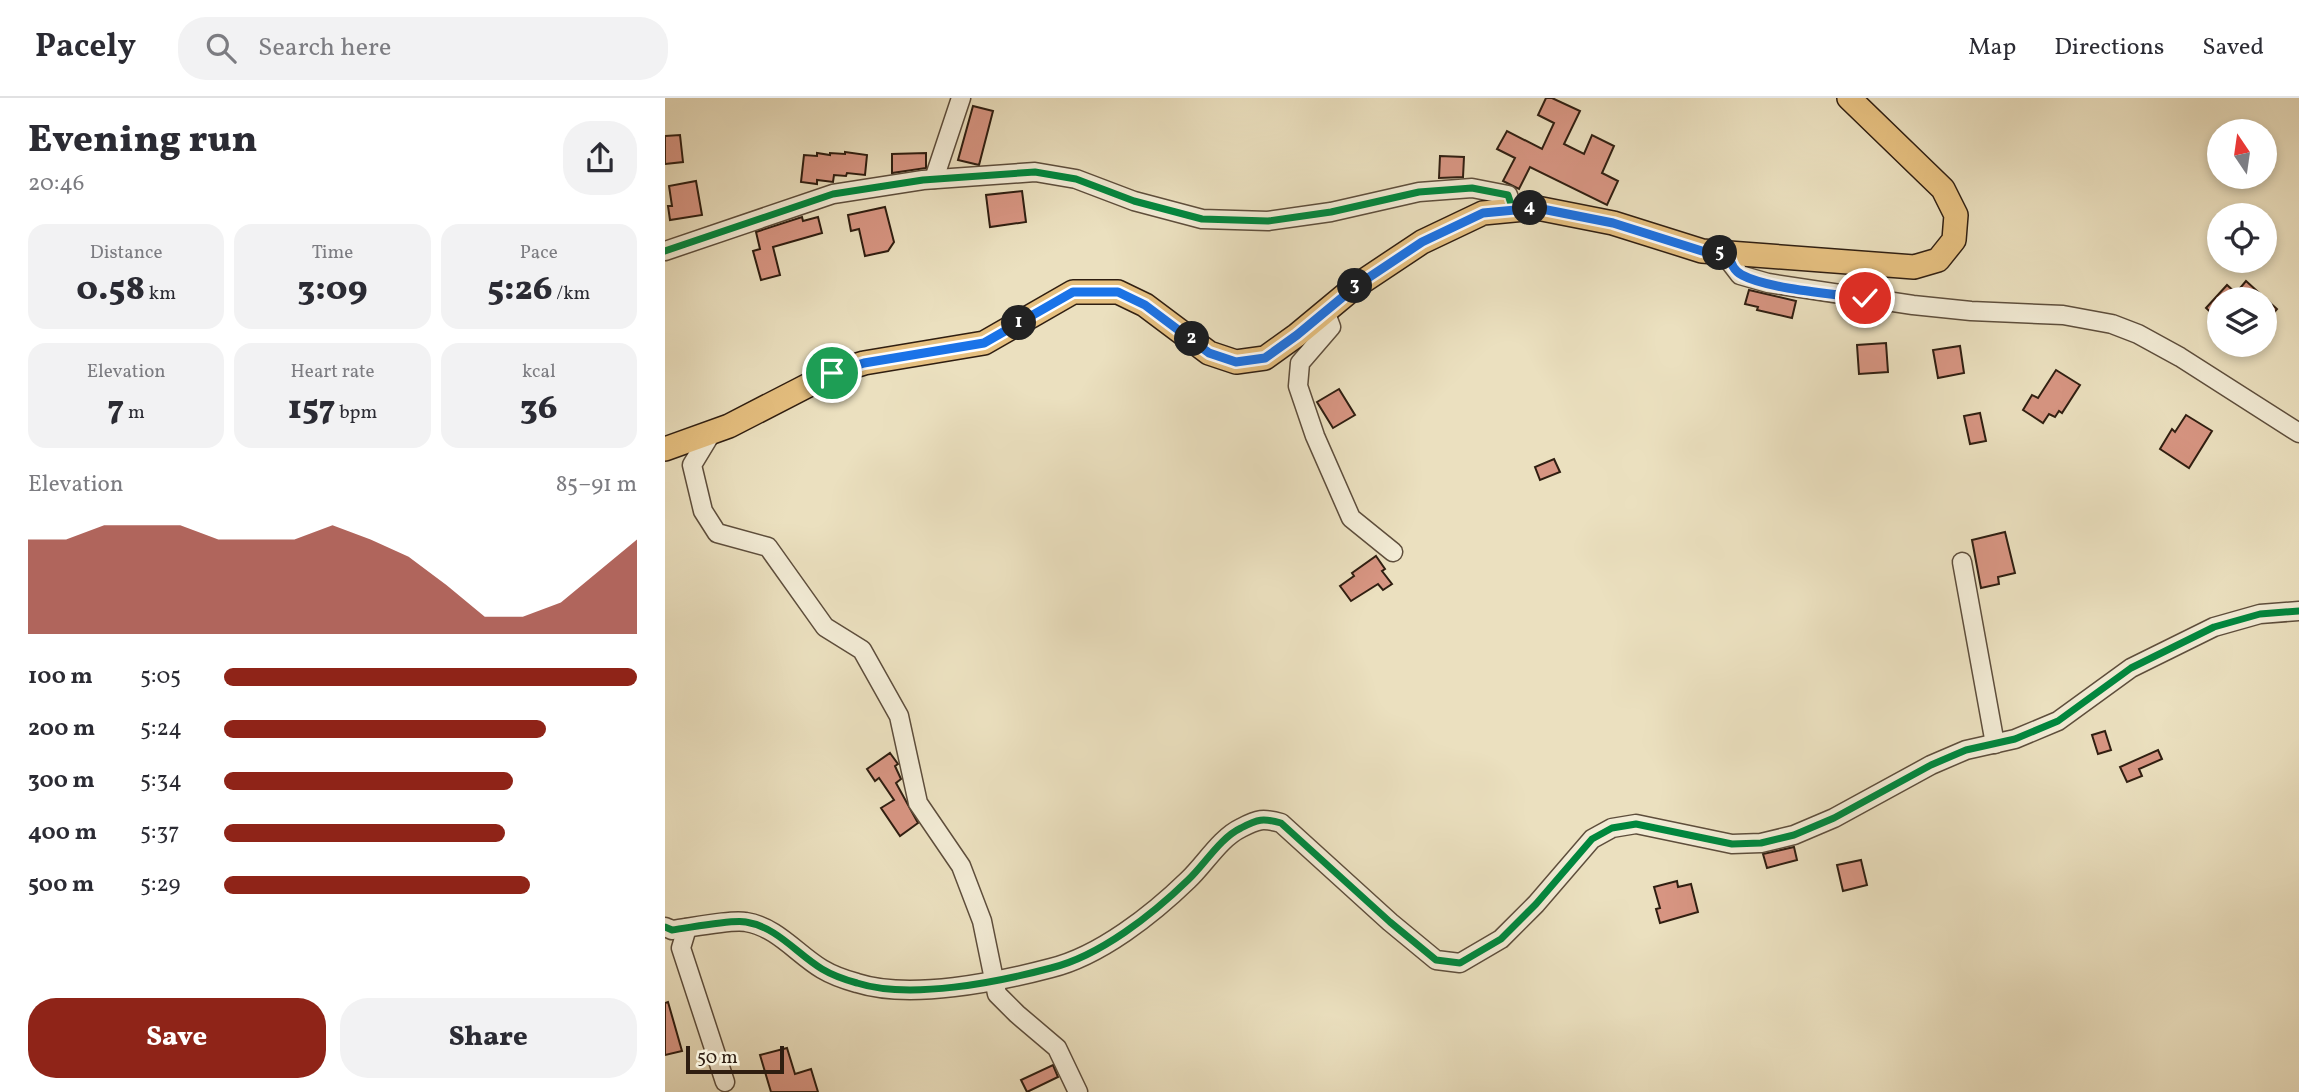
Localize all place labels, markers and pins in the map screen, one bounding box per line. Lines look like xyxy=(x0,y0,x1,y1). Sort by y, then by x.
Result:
pin: 4 xyxy=(1513,190,1547,226)
pin: 5 xyxy=(1703,236,1737,270)
pin: 3 xyxy=(1337,268,1373,304)
pin xyxy=(1835,268,1895,328)
pin: 1 xyxy=(1001,306,1037,341)
pin: 2 xyxy=(1175,322,1209,356)
pin xyxy=(802,343,862,403)

